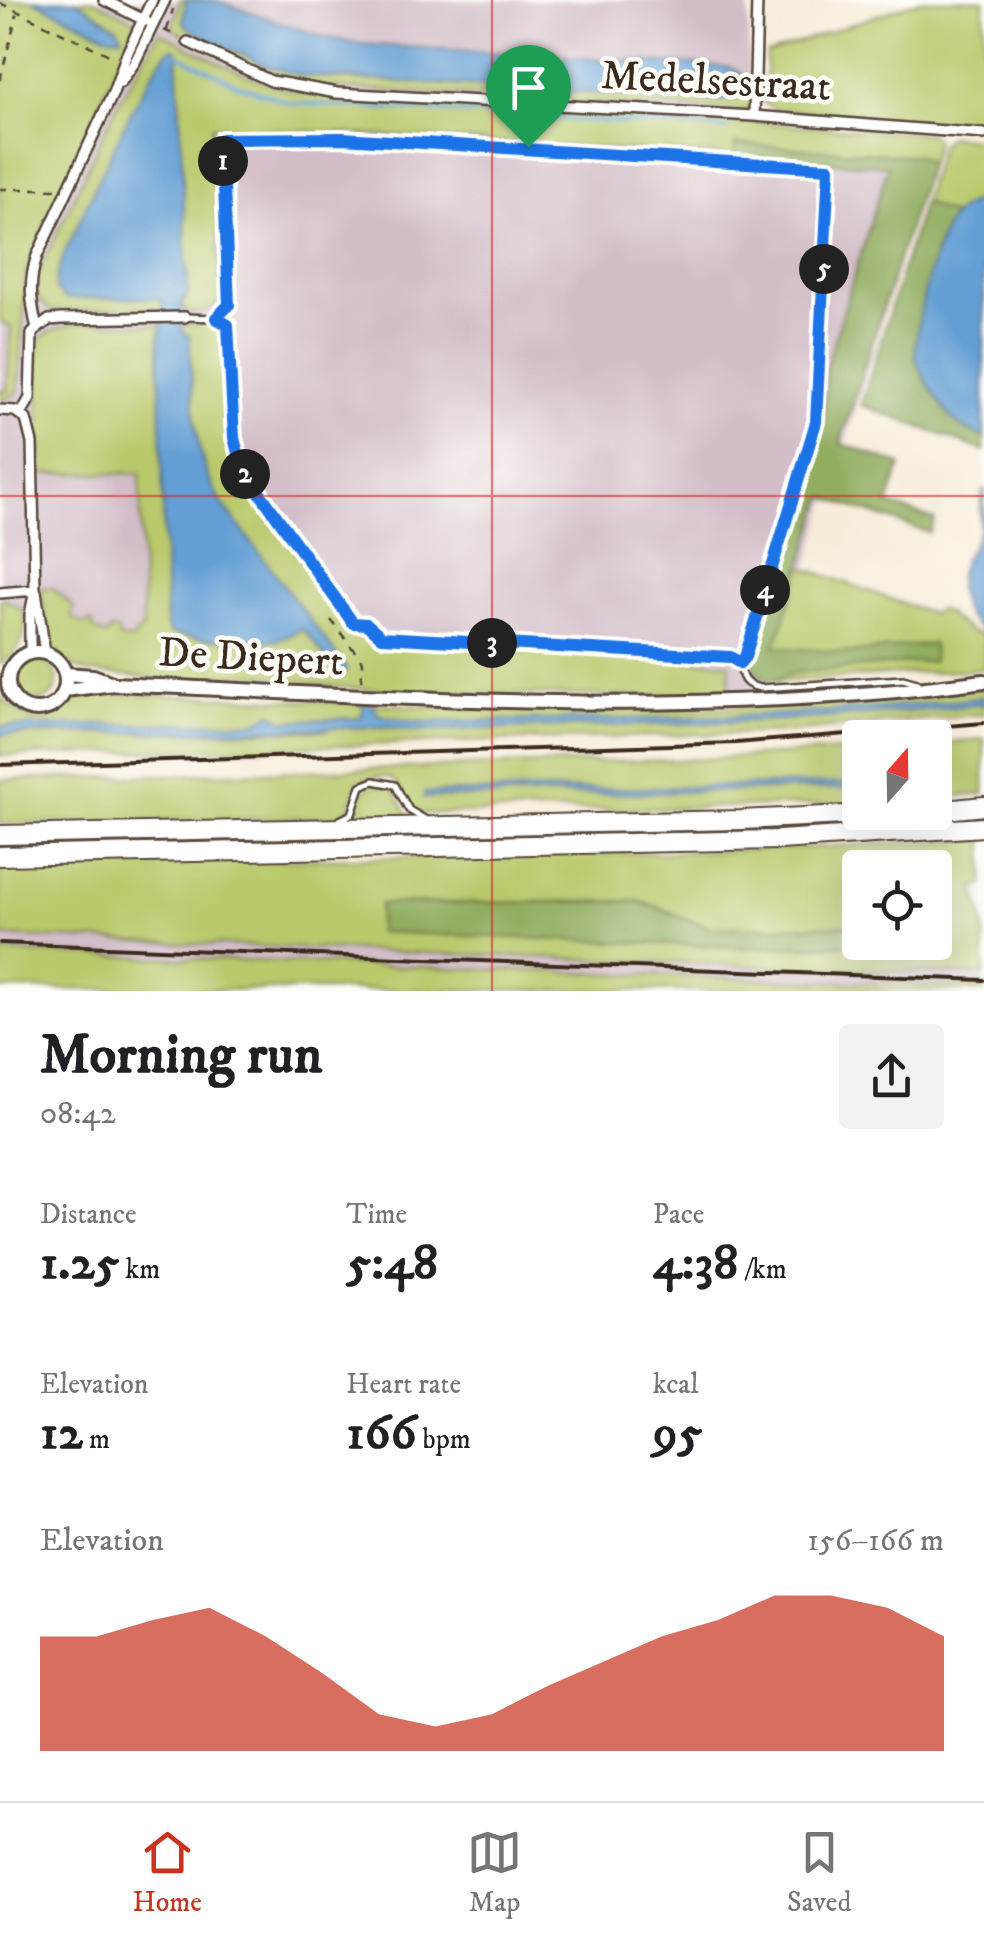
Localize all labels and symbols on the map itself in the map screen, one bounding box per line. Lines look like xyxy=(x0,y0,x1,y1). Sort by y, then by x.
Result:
pin xyxy=(486,45,571,148)
street label: Medelsestraat xyxy=(600,50,832,114)
pin: 1 xyxy=(198,136,248,186)
pin: 5 xyxy=(799,244,849,294)
pin: 2 xyxy=(220,449,270,499)
pin: 4 xyxy=(740,565,790,615)
pin: 3 xyxy=(467,618,517,668)
street label: De Diepert xyxy=(157,627,345,689)
north arrow xyxy=(842,720,952,830)

